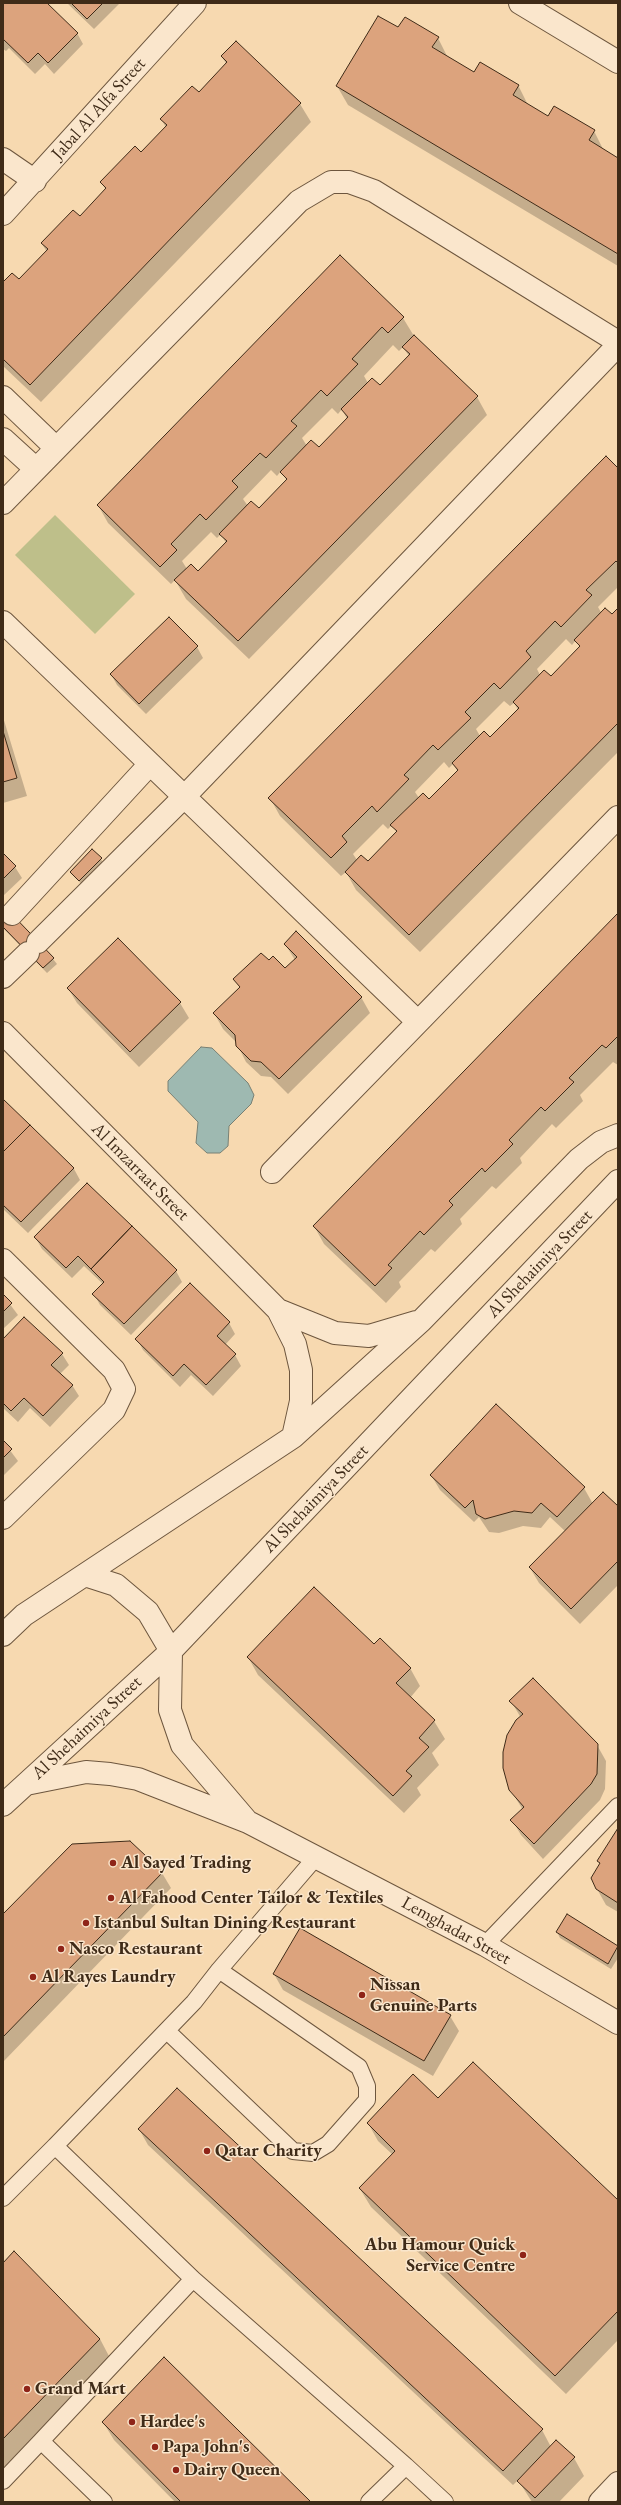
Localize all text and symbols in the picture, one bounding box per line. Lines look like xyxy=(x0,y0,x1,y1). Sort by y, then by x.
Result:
street label: Jabal Al Alfa Street xyxy=(47,53,151,165)
street label: Al Imzarraat Street xyxy=(87,1119,193,1225)
street label: Al Shehaimiya Street xyxy=(483,1205,597,1323)
street label: Al Shehaimiya Street xyxy=(259,1440,373,1558)
street label: Al Shehaimiya Street xyxy=(28,1672,146,1784)
place label: Al Sayed Trading xyxy=(121,1852,251,1874)
marker: Al Sayed Trading xyxy=(108,1858,118,1868)
place label: Al Fahood Center Tailor & Textiles xyxy=(119,1887,383,1909)
street label: Lemghadar Street xyxy=(398,1892,514,1970)
marker: Al Fahood Center Tailor & Textiles xyxy=(106,1893,116,1903)
place label: Istanbul Sultan Dining Restaurant xyxy=(94,1912,356,1934)
marker: Istanbul Sultan Dining Restaurant xyxy=(81,1918,91,1928)
place label: Nasco Restaurant xyxy=(69,1938,202,1960)
marker: Nasco Restaurant xyxy=(56,1944,66,1954)
place label: Al Rayes Laundry xyxy=(41,1966,176,1988)
marker: Al Rayes Laundry xyxy=(28,1972,38,1982)
place label: Nissan Genuine Parts xyxy=(370,1974,477,2016)
marker: Nissan Genuine Parts xyxy=(357,1990,367,2000)
place label: Qatar Charity xyxy=(215,2140,322,2162)
marker: Qatar Charity xyxy=(202,2146,212,2156)
place label: Abu Hamour Quick Service Centre xyxy=(365,2234,515,2276)
marker: Abu Hamour Quick Service Centre xyxy=(518,2250,528,2260)
place label: Grand Mart xyxy=(35,2378,126,2400)
marker: Grand Mart xyxy=(22,2384,32,2394)
place label: Hardee's xyxy=(140,2411,205,2433)
marker: Hardee's xyxy=(127,2417,137,2427)
place label: Papa John's xyxy=(163,2436,250,2458)
marker: Papa John's xyxy=(150,2442,160,2452)
place label: Dairy Queen xyxy=(184,2459,280,2481)
marker: Dairy Queen xyxy=(171,2465,181,2475)

